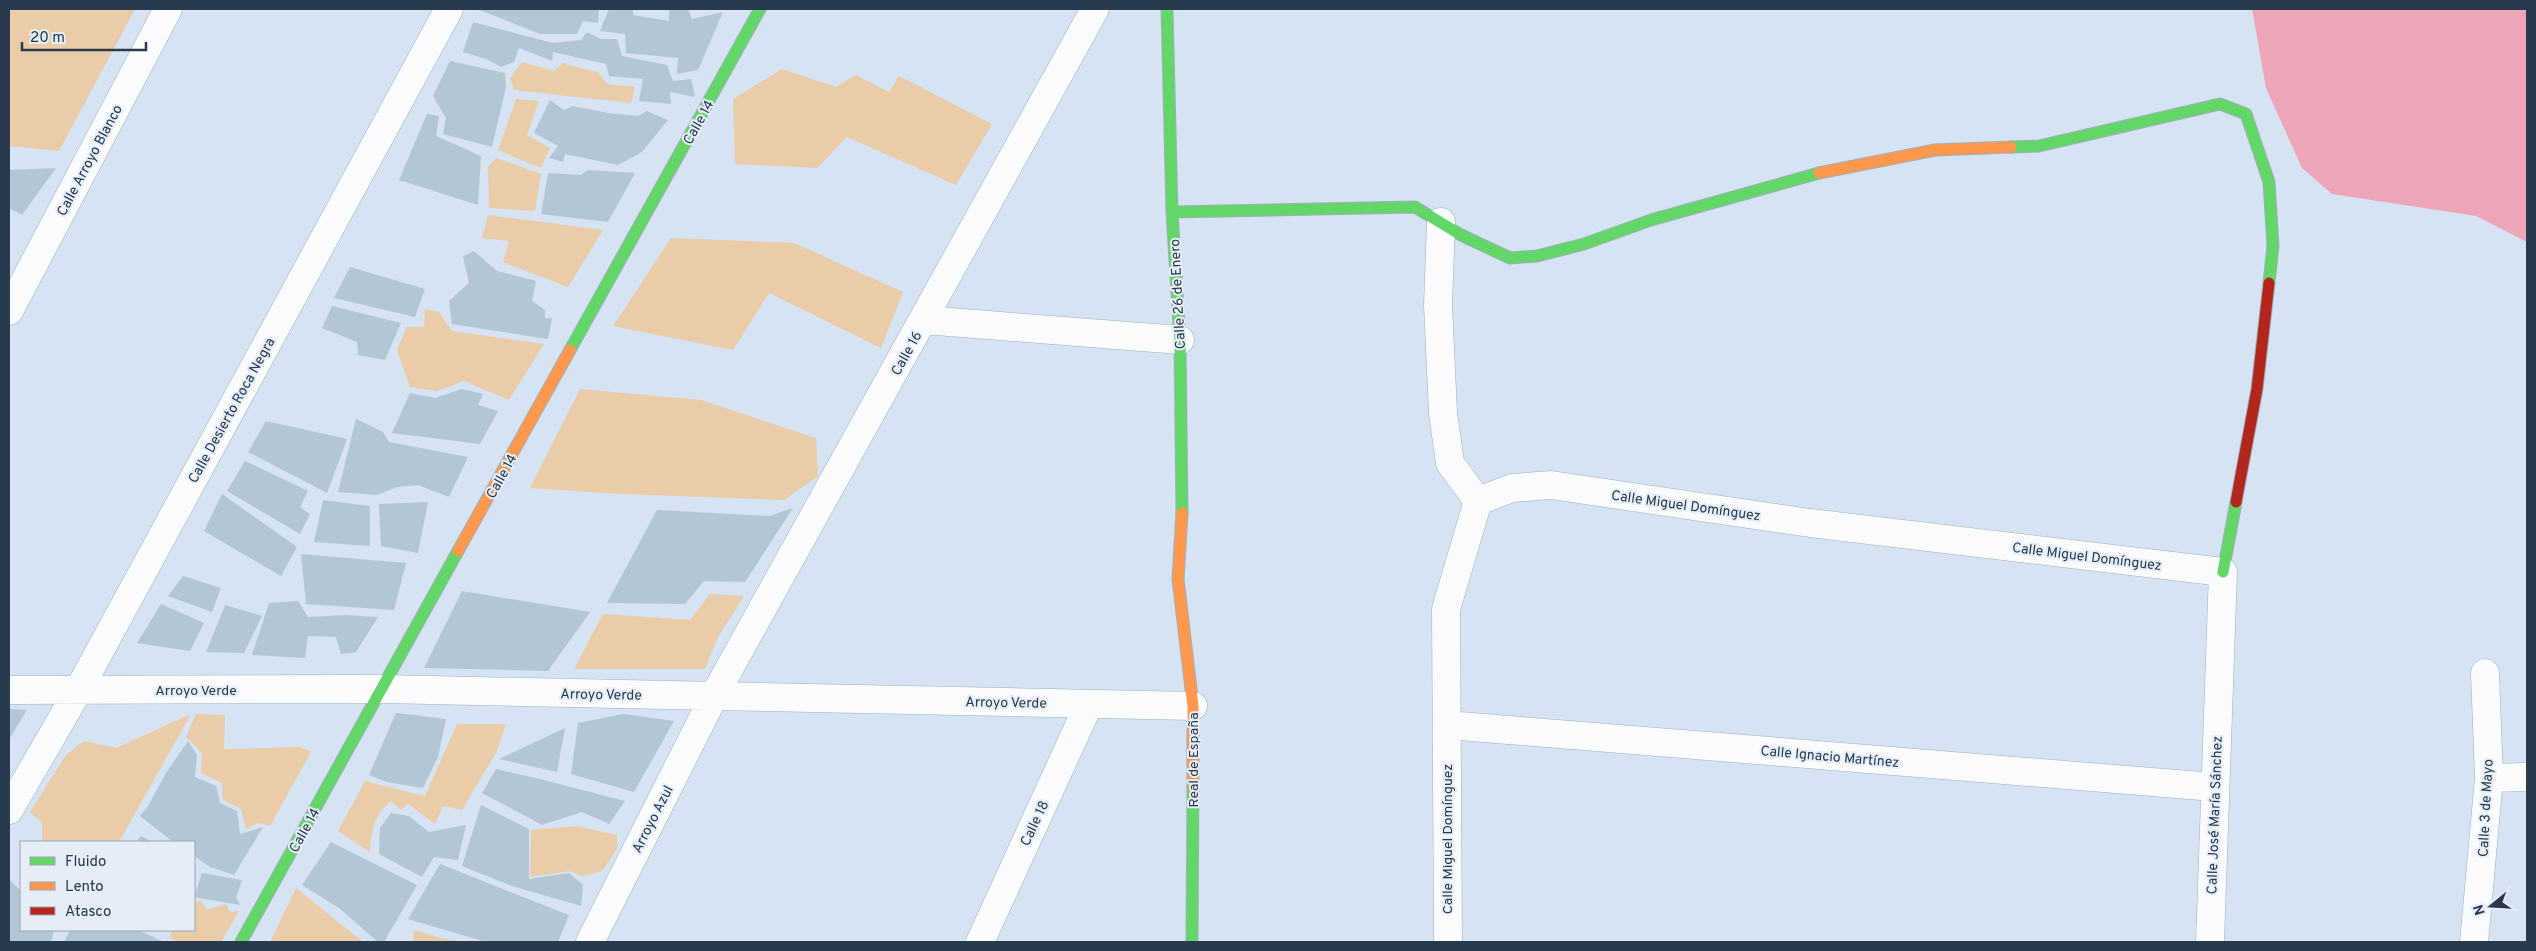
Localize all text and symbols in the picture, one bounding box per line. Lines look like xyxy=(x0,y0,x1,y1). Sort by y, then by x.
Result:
scale bar xyxy=(22,20,146,52)
text: 20 m xyxy=(30,29,65,48)
street label: Calle 14 xyxy=(680,98,718,148)
street label: Calle Arroyo Blanco xyxy=(54,102,127,219)
street label: Calle 26 de Enero xyxy=(1167,238,1190,350)
street label: Calle 16 xyxy=(888,329,926,379)
street label: Calle Desierto Roca Negra xyxy=(185,335,279,486)
street label: Calle 14 xyxy=(483,452,521,502)
street label: Calle Miguel Domínguez xyxy=(1610,488,1761,525)
street label: Calle Miguel Domínguez xyxy=(2011,540,2162,575)
street label: Arroyo Verde xyxy=(155,683,237,700)
street label: Arroyo Verde xyxy=(560,686,642,705)
street label: Arroyo Verde xyxy=(965,694,1047,713)
street label: Real de España xyxy=(1186,712,1203,808)
street label: Calle José María Sánchez xyxy=(2204,736,2227,895)
street label: Calle Ignacio Martínez xyxy=(1760,743,1900,772)
street label: Calle 3 de Mayo xyxy=(2475,758,2498,858)
street label: Calle Miguel Domínguez xyxy=(1440,764,1457,914)
street label: Arroyo Azul xyxy=(629,783,678,856)
street label: Calle 18 xyxy=(1017,798,1053,849)
street label: Calle 14 xyxy=(286,806,324,856)
legend xyxy=(20,841,195,931)
text: Fluido xyxy=(65,853,106,872)
text: Lento xyxy=(65,878,104,897)
north arrow xyxy=(2466,881,2516,931)
text: N xyxy=(2470,902,2490,917)
text: Atasco xyxy=(65,903,111,922)

